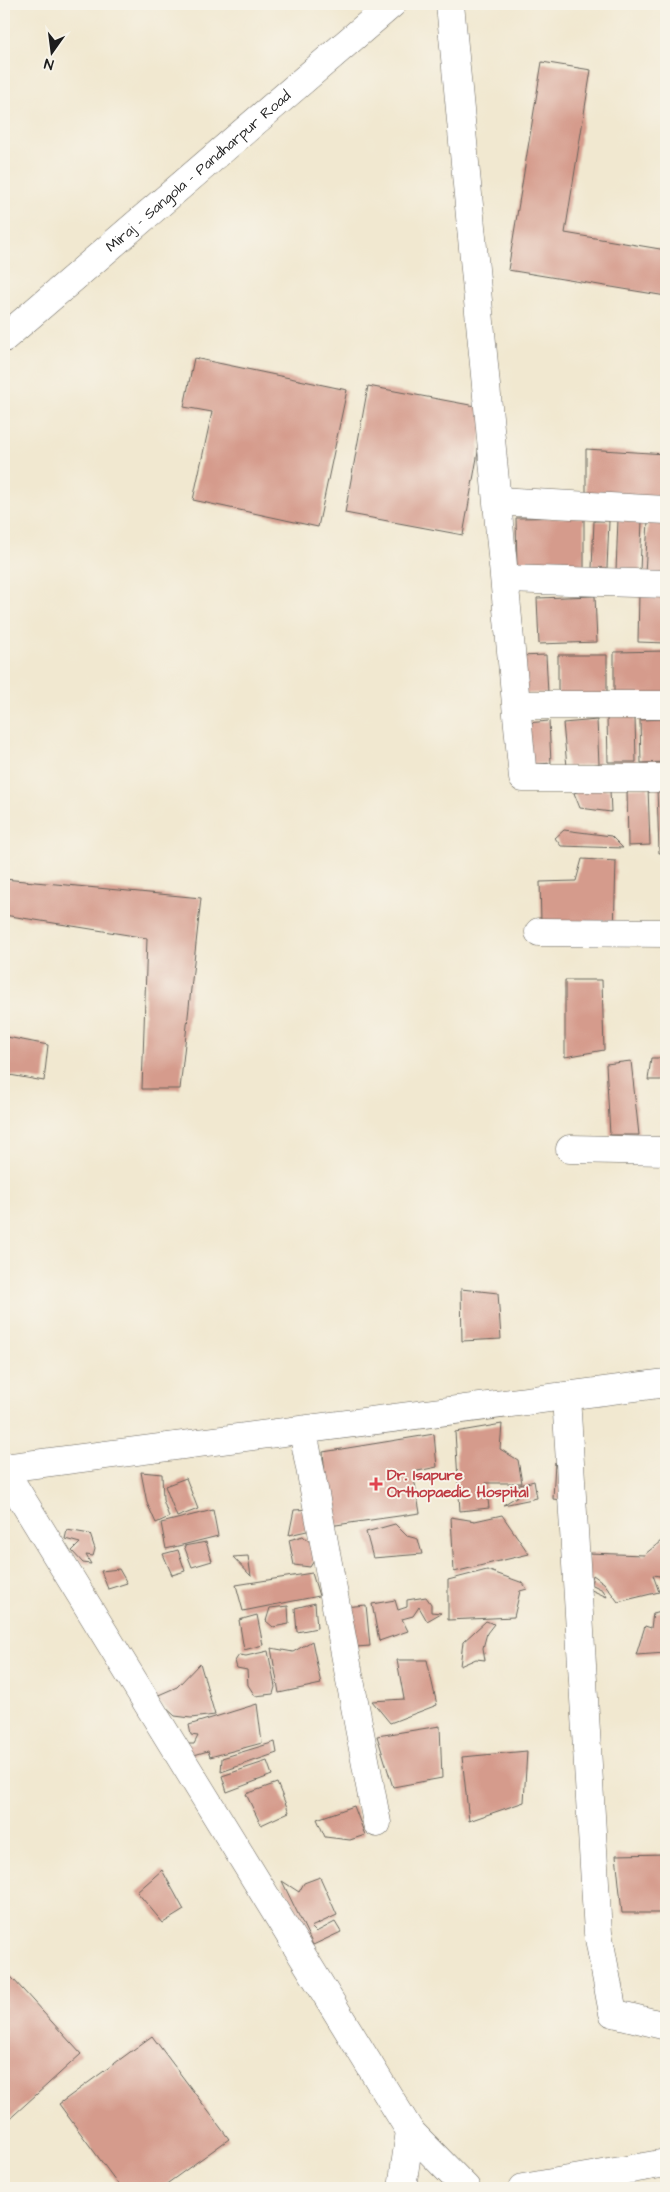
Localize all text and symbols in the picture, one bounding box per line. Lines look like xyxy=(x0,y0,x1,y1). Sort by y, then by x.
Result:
north arrow xyxy=(28,28,78,78)
text: N xyxy=(42,53,56,74)
street label: Miraj - Sangola - Pandharpur Road xyxy=(101,86,296,257)
place label: Dr. Isapure Orthopaedic Hospital xyxy=(387,1465,529,1503)
marker: Dr. Isapure Orthopaedic Hospital xyxy=(369,1477,383,1491)

